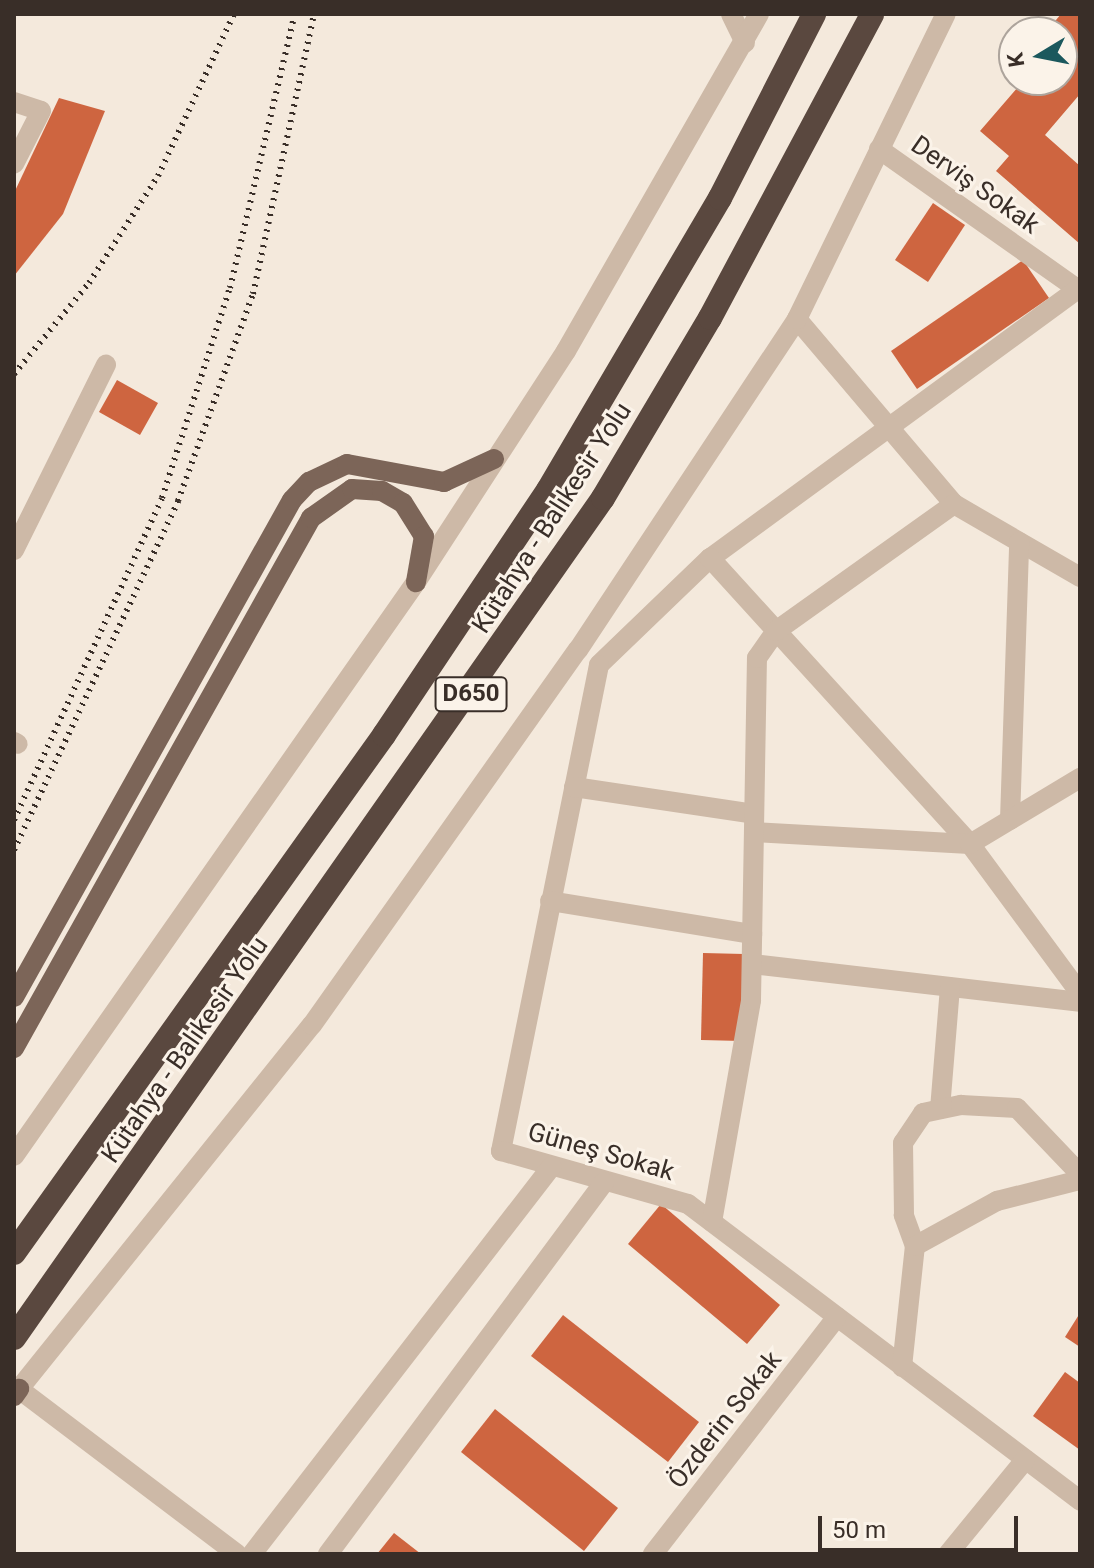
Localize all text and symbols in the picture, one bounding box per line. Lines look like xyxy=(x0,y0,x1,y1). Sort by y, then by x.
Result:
north arrow xyxy=(998,16,1078,96)
text: K xyxy=(1002,51,1029,69)
street label: Derviş Sokak xyxy=(905,129,1045,241)
street label: Kütahya - Balıkesir Yolu xyxy=(466,397,638,639)
road number: D650 xyxy=(433,674,509,714)
street label: Kütahya - Balıkesir Yolu xyxy=(95,931,275,1169)
street label: Güneş Sokak xyxy=(524,1116,678,1188)
street label: Özderin Sokak xyxy=(662,1345,788,1495)
scale bar xyxy=(822,1500,1022,1550)
text: 50 m xyxy=(832,1516,886,1544)

